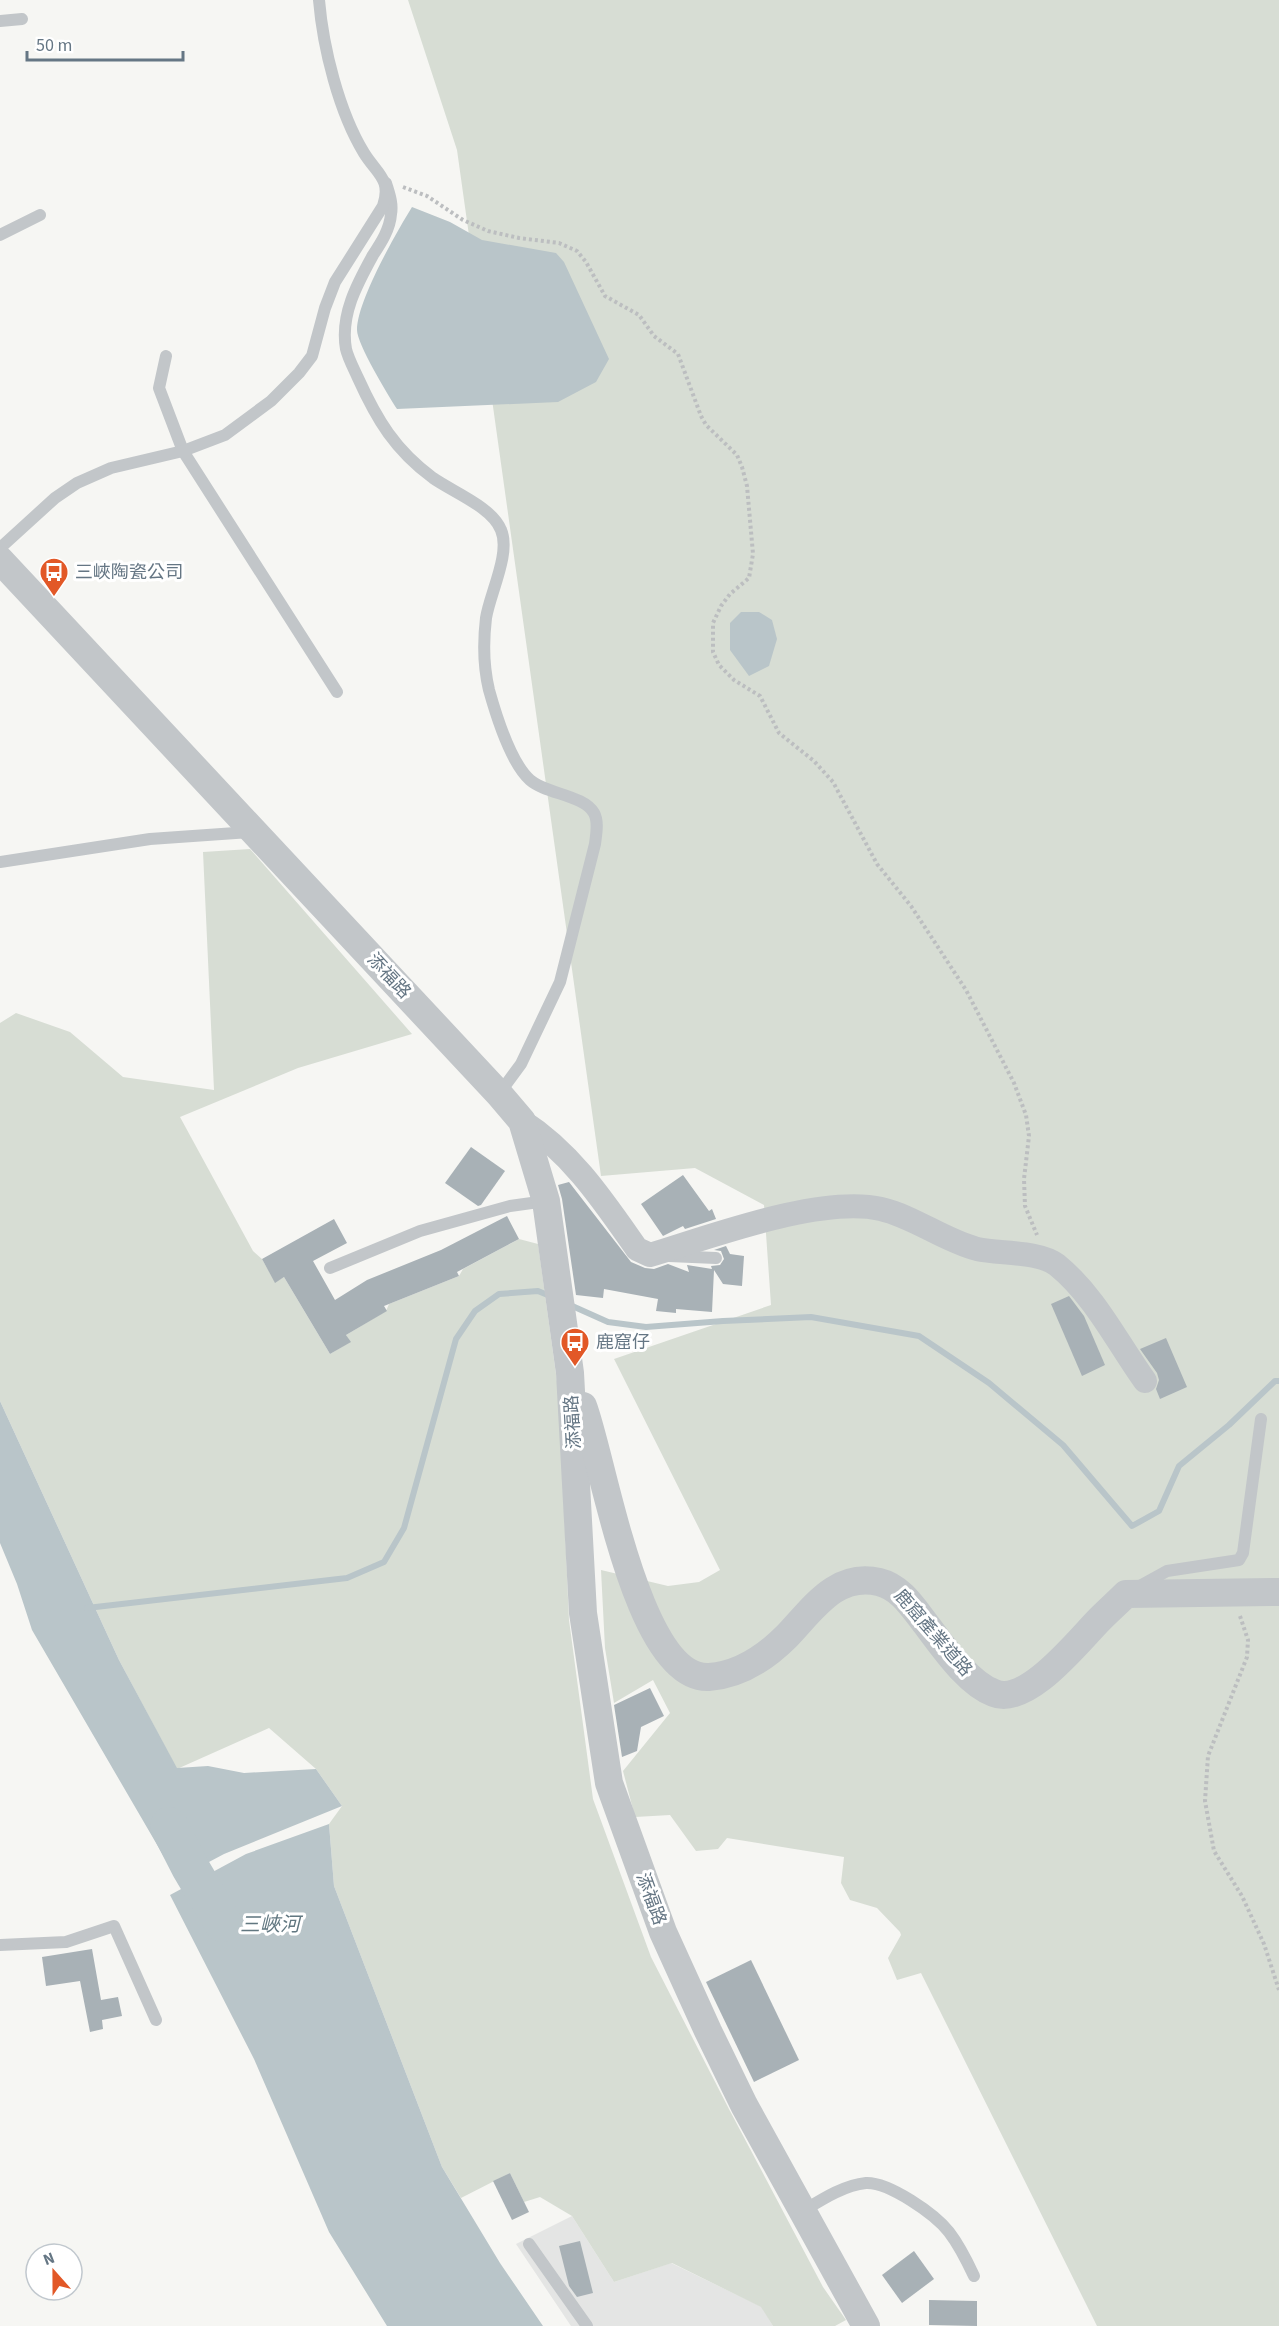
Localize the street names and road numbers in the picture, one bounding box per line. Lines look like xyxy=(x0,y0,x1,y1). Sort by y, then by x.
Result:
street label: 添福路 xyxy=(361,948,417,1004)
street label: 添福路 xyxy=(559,1394,587,1450)
street label: 鹿窟產業道路 xyxy=(888,1584,978,1682)
street label: 添福路 xyxy=(630,1869,672,1929)

